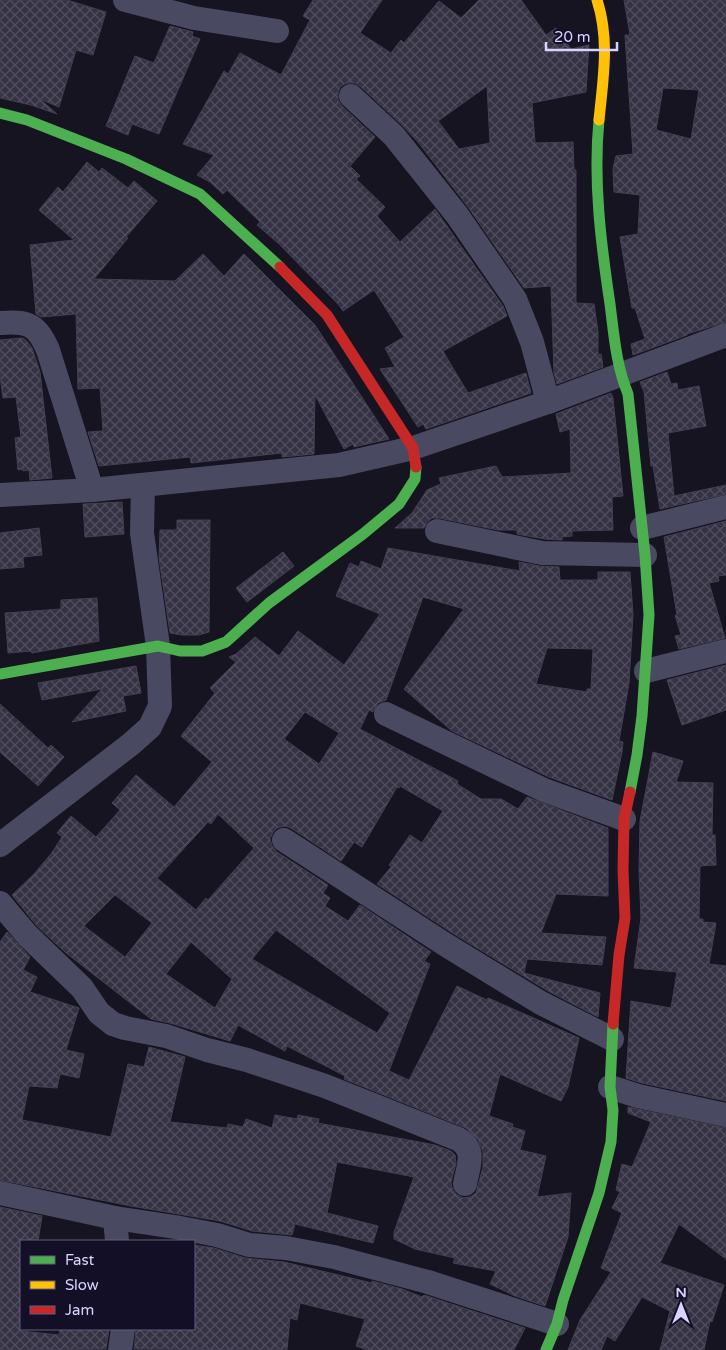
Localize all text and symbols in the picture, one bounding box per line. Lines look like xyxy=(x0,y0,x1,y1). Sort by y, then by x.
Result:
scale bar xyxy=(546,20,617,52)
text: 20 m xyxy=(554,28,591,46)
legend xyxy=(20,1240,195,1330)
text: Fast xyxy=(65,1251,95,1269)
text: Slow xyxy=(65,1276,99,1294)
north arrow xyxy=(656,1280,706,1330)
text: N xyxy=(675,1284,687,1301)
text: Jam xyxy=(65,1301,94,1319)

